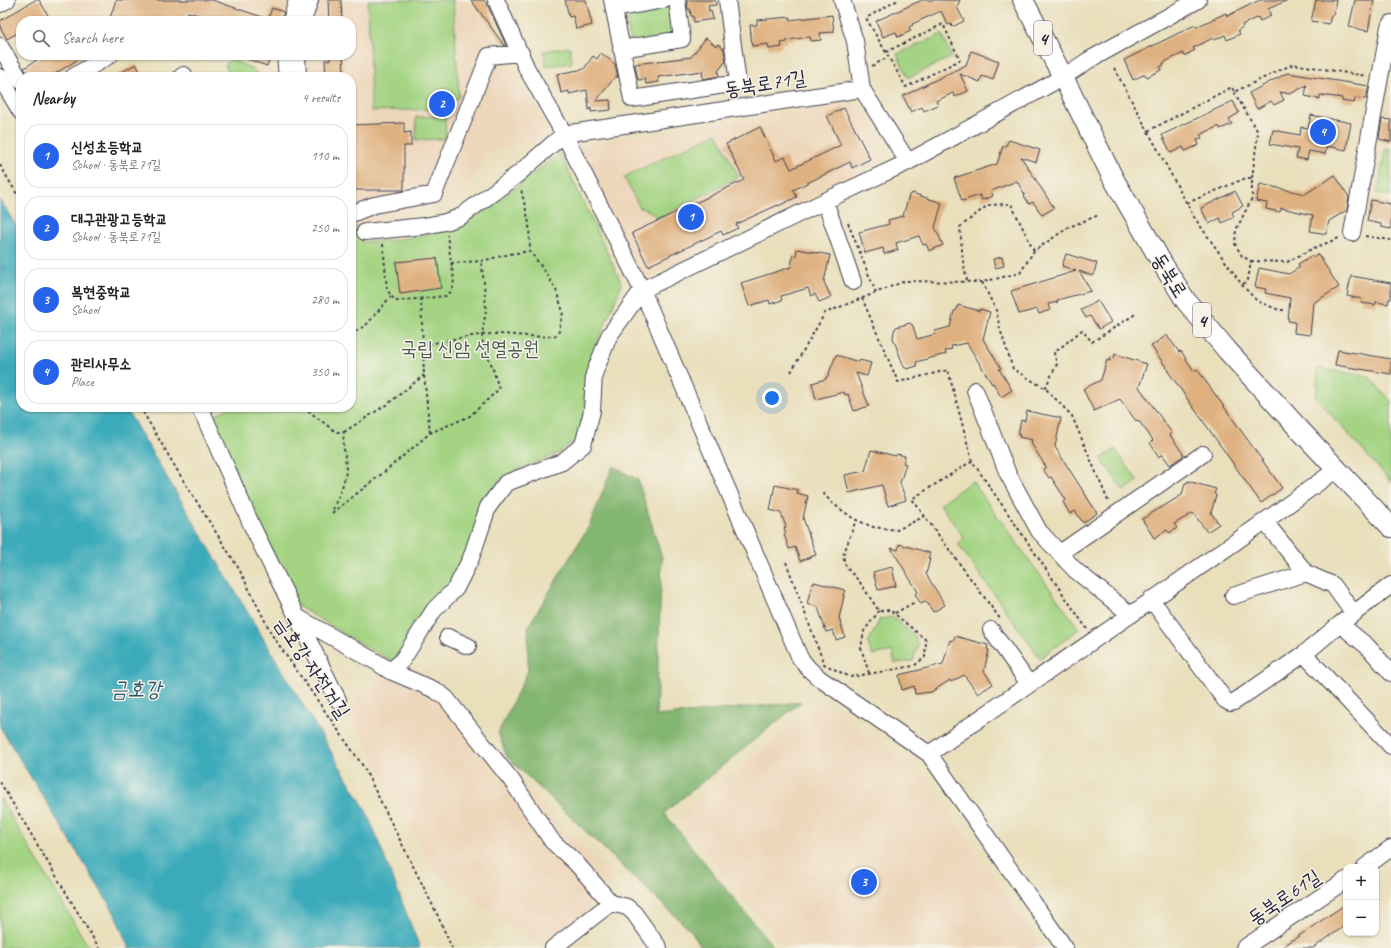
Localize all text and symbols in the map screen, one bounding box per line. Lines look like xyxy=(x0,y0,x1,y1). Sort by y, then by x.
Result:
search box xyxy=(16,16,356,60)
road number: 4 xyxy=(1034,21,1052,55)
icon: search xyxy=(30,27,52,49)
text: Search here xyxy=(62,29,123,48)
street label: 동북로71길 xyxy=(722,65,808,102)
text: Nearby xyxy=(32,88,75,109)
pin: 2 xyxy=(429,89,455,119)
text: 4 results xyxy=(302,90,340,106)
pin: 4 xyxy=(1310,117,1336,147)
text: 신성초등학교 xyxy=(71,138,143,157)
text: 1 xyxy=(43,148,49,164)
text: 110 m xyxy=(311,148,339,164)
text: School · 동북로71길 xyxy=(71,157,161,173)
pin: 1 xyxy=(678,202,704,232)
text: 대구관광고등학교 xyxy=(71,210,168,229)
text: 2 xyxy=(43,220,49,236)
text: 250 m xyxy=(311,220,339,236)
text: School · 동북로71길 xyxy=(71,229,161,245)
street label: 동북로 xyxy=(1146,248,1193,302)
text: 복현중학교 xyxy=(71,283,131,302)
text: 3 xyxy=(43,292,49,308)
text: 280 m xyxy=(311,292,339,308)
text: School xyxy=(71,302,99,318)
road number: 4 xyxy=(1193,303,1211,337)
park label: 국립 신암 선열공원 xyxy=(401,336,539,361)
text: 관리사무소 xyxy=(71,355,131,374)
text: 4 xyxy=(43,364,49,380)
text: 350 m xyxy=(311,364,339,380)
text: Place xyxy=(71,374,94,390)
your location xyxy=(762,388,782,408)
street label: 금호강 자전거길 xyxy=(269,612,356,723)
water label: 금호강 xyxy=(111,676,163,702)
street label: 동북로61길 xyxy=(1243,864,1325,931)
map controls xyxy=(1343,864,1379,936)
button: + xyxy=(1343,864,1379,900)
pin: 3 xyxy=(851,867,877,897)
button: − xyxy=(1343,900,1379,936)

